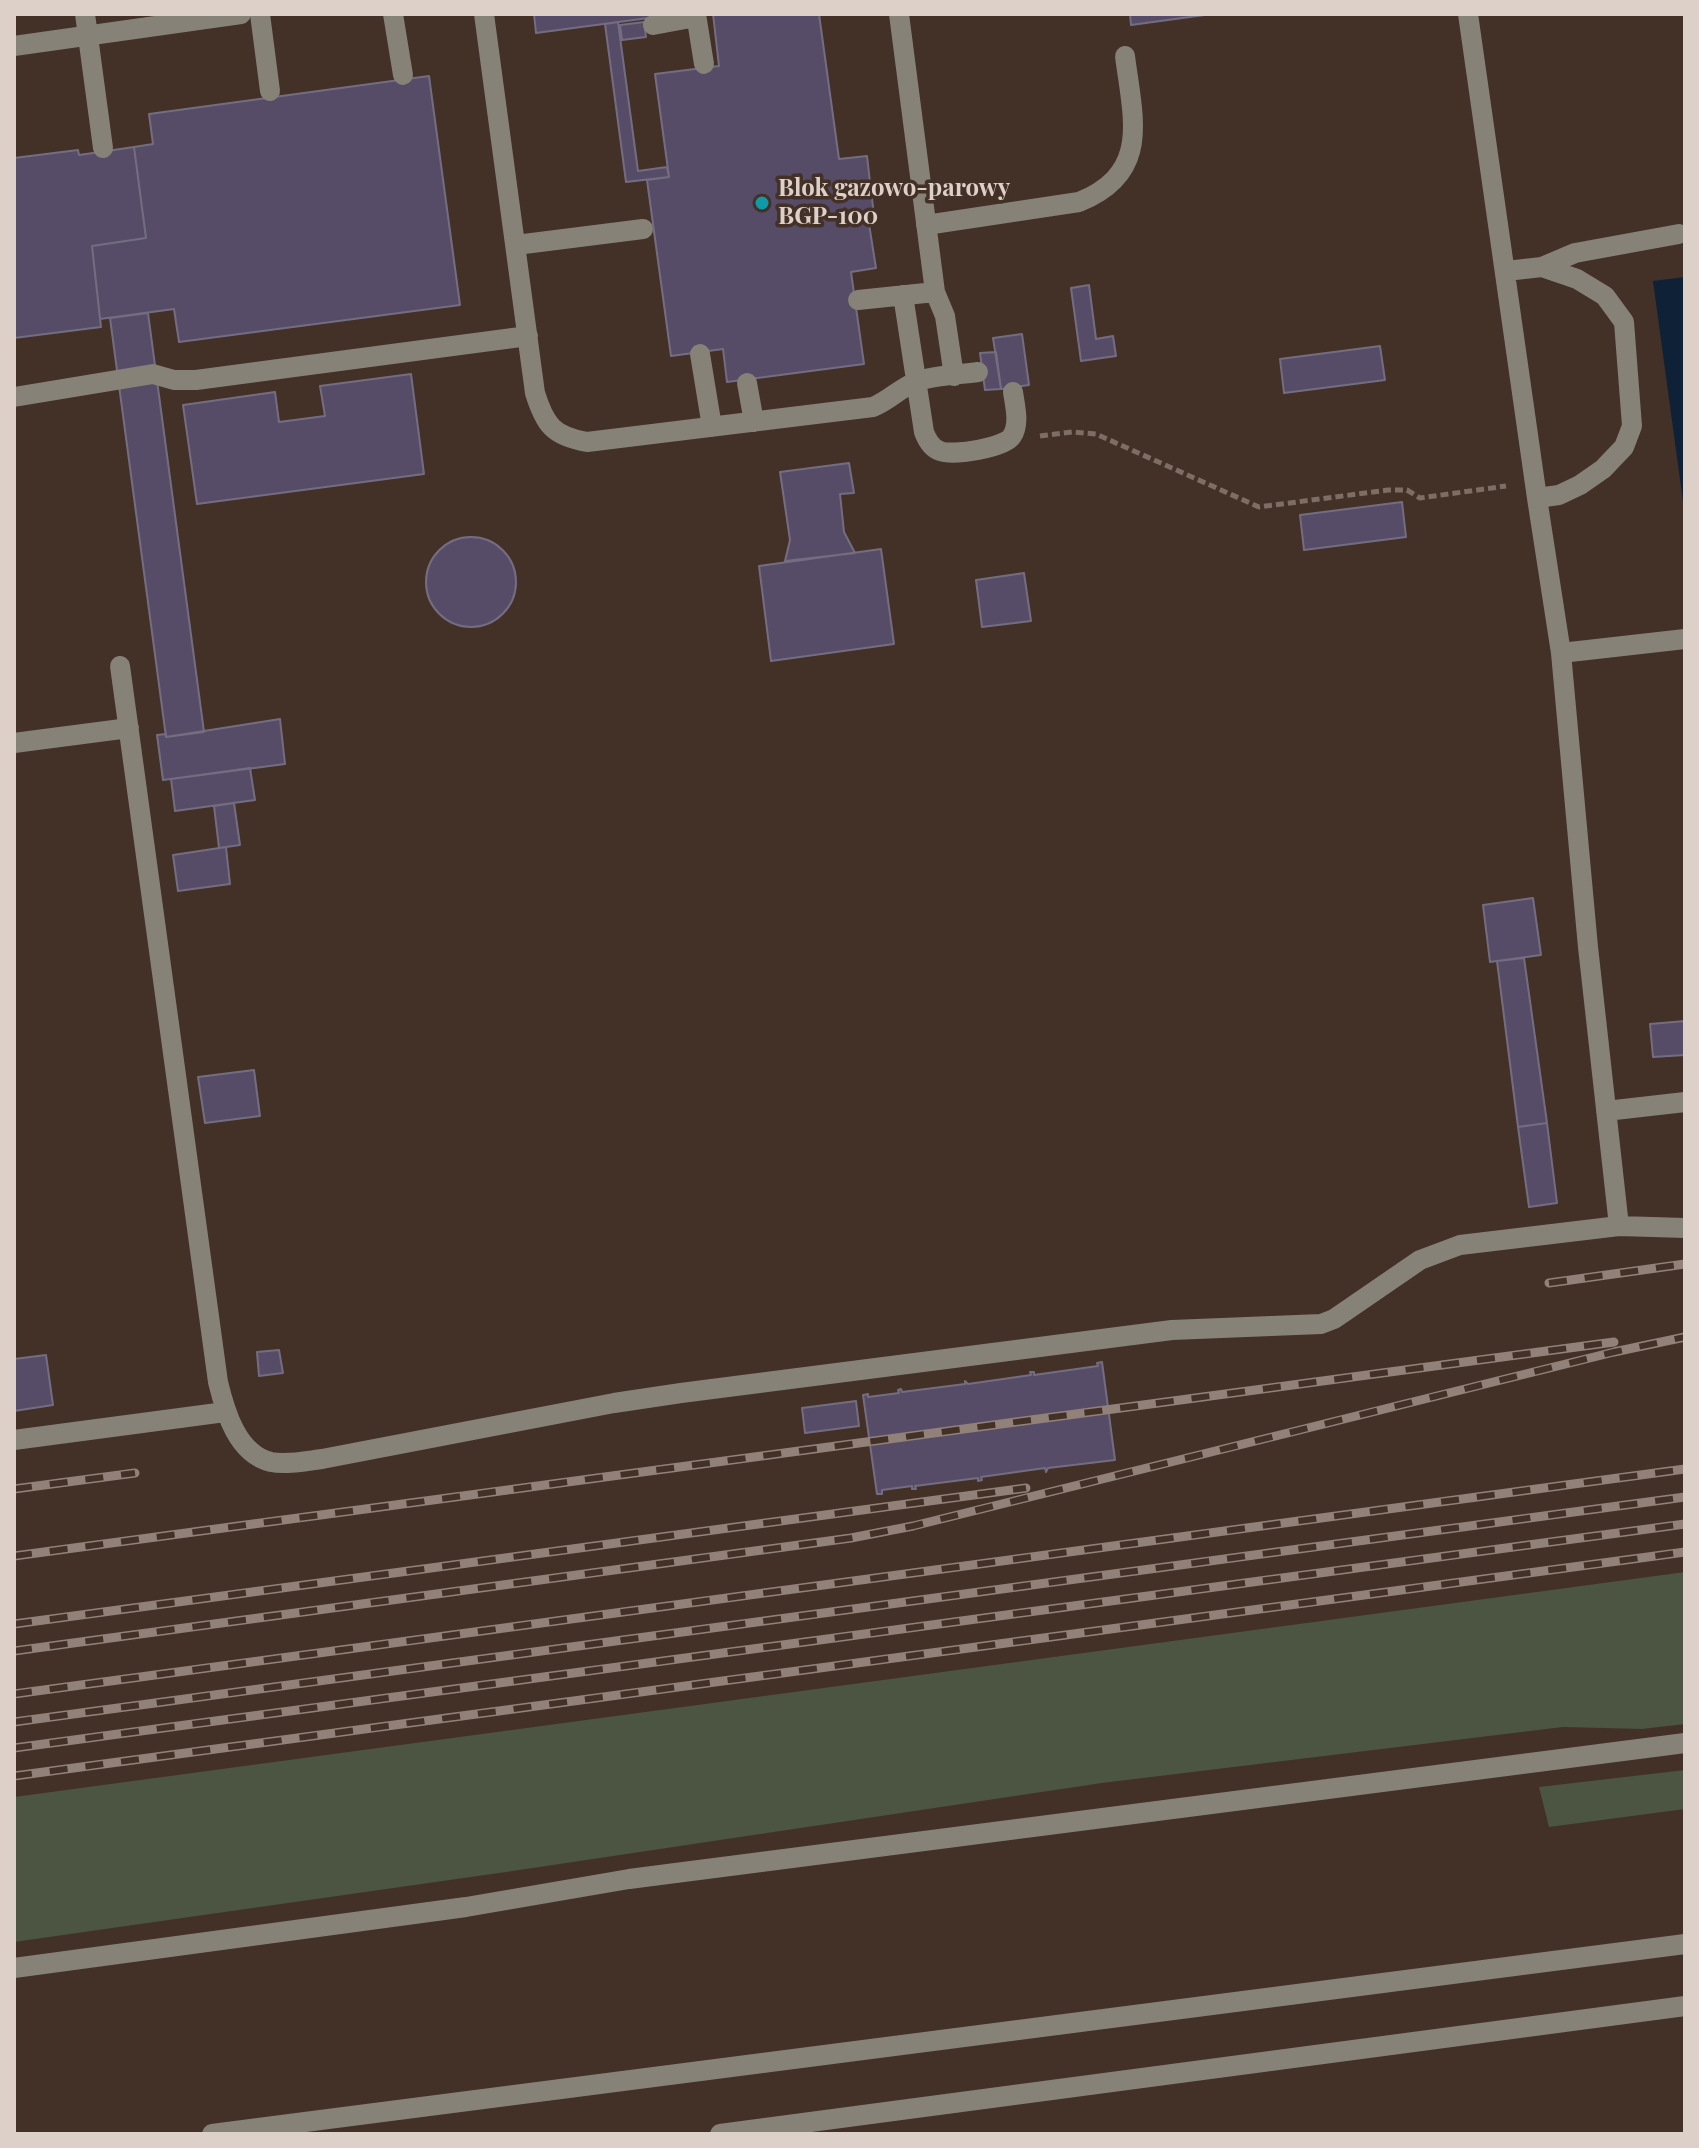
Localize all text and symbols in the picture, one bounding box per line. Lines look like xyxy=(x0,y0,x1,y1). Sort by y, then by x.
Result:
place label: Blok gazowo-parowy BGP-100 xyxy=(778,175,1010,231)
marker: Blok gazowo-parowy BGP-100 xyxy=(753,194,771,212)

